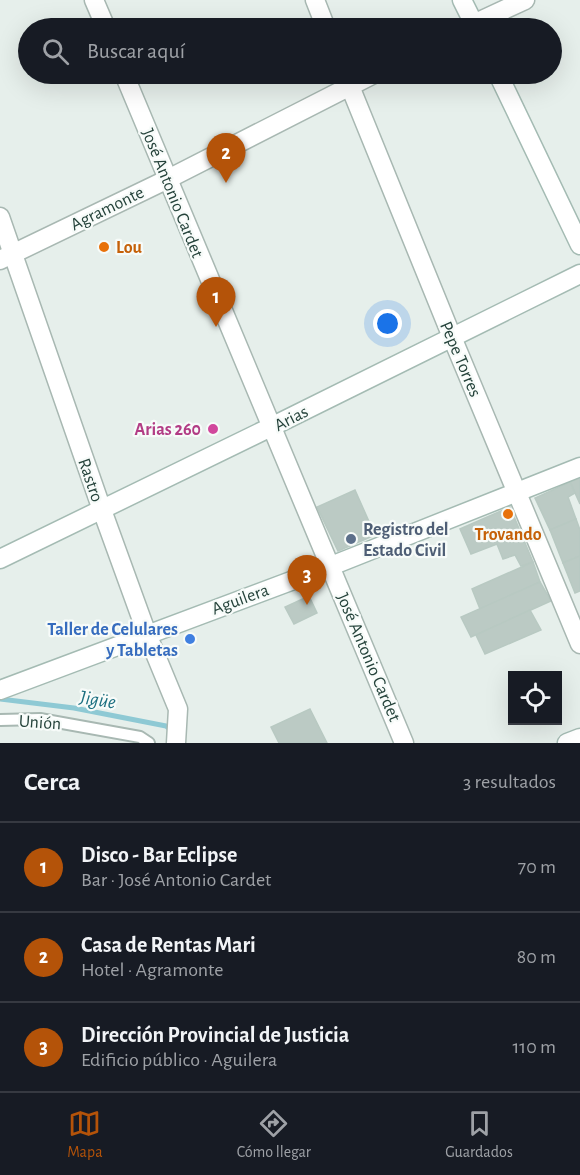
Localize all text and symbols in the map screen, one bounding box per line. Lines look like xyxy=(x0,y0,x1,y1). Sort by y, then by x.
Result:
search box xyxy=(18,18,562,84)
icon: search xyxy=(39,35,72,68)
text: Buscar aquí xyxy=(87,40,185,62)
street label: José Antonio Cardet xyxy=(138,126,206,261)
pin: 2 xyxy=(206,134,246,183)
street label: Agramonte xyxy=(68,183,147,234)
place label: Lou xyxy=(116,239,143,257)
marker: Lou xyxy=(97,240,111,254)
pin: 1 xyxy=(196,278,236,327)
your location xyxy=(373,309,402,338)
street label: Pepe Torres xyxy=(436,319,484,400)
street label: Arias xyxy=(272,403,311,435)
place label: Arias 260 xyxy=(135,421,201,439)
marker: Arias 260 xyxy=(206,422,220,436)
street label: Rastro xyxy=(74,456,106,505)
marker: Trovando xyxy=(501,507,515,521)
place label: Registro del Estado Civil xyxy=(363,521,449,560)
place label: Trovando xyxy=(474,526,542,544)
marker: Registro del Estado Civil xyxy=(344,532,358,546)
pin: 3 xyxy=(288,556,326,605)
street label: Aguilera xyxy=(209,581,271,619)
street label: José Antonio Cardet xyxy=(333,590,403,725)
place label: Taller de Celulares y Tabletas xyxy=(47,621,178,660)
marker: Taller de Celulares y Tabletas xyxy=(183,632,197,646)
map controls xyxy=(508,671,562,725)
button: locate xyxy=(508,671,562,725)
water label: Jigüe xyxy=(77,687,118,713)
street label: Unión xyxy=(18,713,62,733)
text: Cerca xyxy=(24,769,81,795)
text: 3 resultados xyxy=(463,772,556,792)
text: Disco - Bar Eclipse xyxy=(81,844,237,866)
text: 1 xyxy=(40,857,47,877)
text: 70 m xyxy=(518,857,556,877)
text: Bar · José Antonio Cardet xyxy=(81,870,271,890)
text: Casa de Rentas Mari xyxy=(81,934,256,956)
text: 2 xyxy=(39,947,48,967)
text: 80 m xyxy=(517,947,556,967)
text: Hotel · Agramonte xyxy=(81,960,223,980)
text: Dirección Provincial de Justicia xyxy=(81,1024,349,1046)
text: 3 xyxy=(39,1037,48,1057)
text: 110 m xyxy=(512,1037,556,1057)
text: Edificio público · Aguilera xyxy=(81,1050,277,1070)
tab: Mapa xyxy=(67,1107,103,1162)
tab: Cómo llegar xyxy=(237,1107,311,1162)
tab: Guardados xyxy=(445,1107,513,1162)

